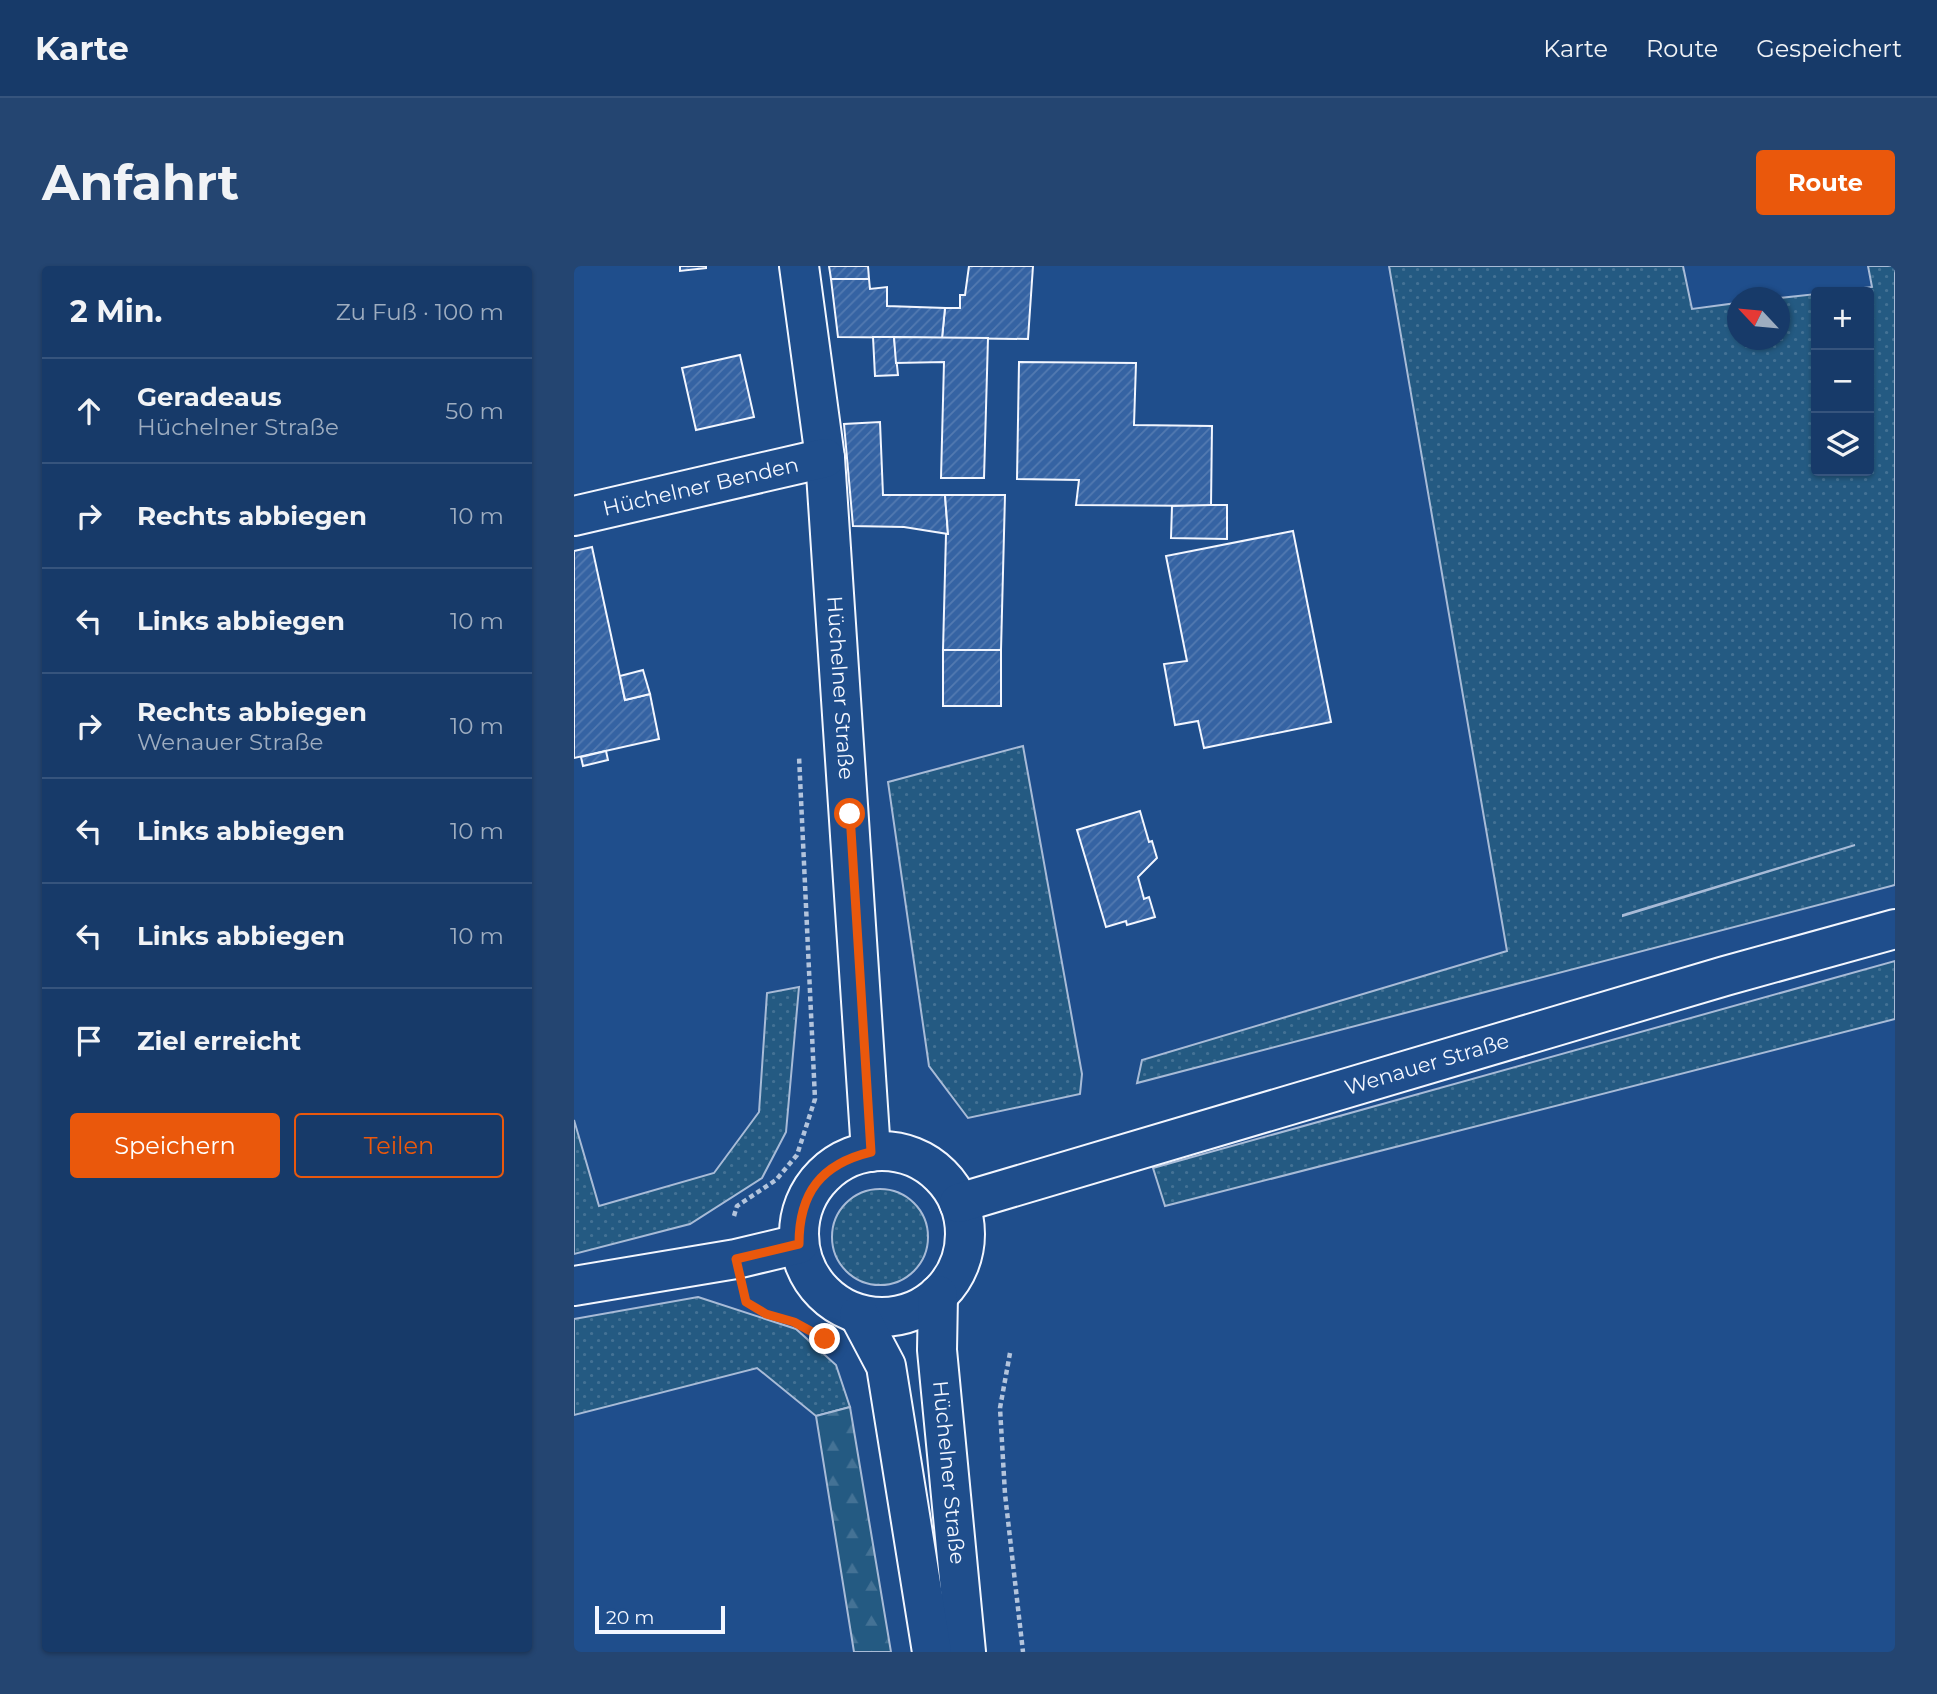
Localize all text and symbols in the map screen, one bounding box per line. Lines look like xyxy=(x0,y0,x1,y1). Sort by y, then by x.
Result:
text: Karte xyxy=(35,28,129,68)
text: Karte xyxy=(1543,34,1608,63)
text: Route xyxy=(1646,34,1718,63)
text: Gespeichert xyxy=(1756,34,1902,63)
button: Route xyxy=(1756,150,1895,215)
text: Anfahrt xyxy=(42,153,239,212)
north arrow xyxy=(1727,287,1790,350)
map controls xyxy=(1811,287,1874,476)
button: + xyxy=(1811,287,1874,350)
text: 2 Min. xyxy=(70,293,162,330)
text: Zu Fuß · 100 m xyxy=(336,298,504,326)
button: − xyxy=(1811,350,1874,413)
text: Geradeaus xyxy=(137,381,282,413)
icon: ahead xyxy=(70,392,108,430)
text: 50 m xyxy=(445,397,504,425)
text: Hüchelner Straße xyxy=(137,413,339,441)
button: layers xyxy=(1811,413,1874,476)
street label: Hüchelner Benden xyxy=(600,452,801,521)
icon: right xyxy=(70,497,108,535)
text: Rechts abbiegen xyxy=(137,500,367,532)
text: 10 m xyxy=(450,502,504,530)
street label: Hüchelner Straße xyxy=(822,595,859,781)
icon: left xyxy=(70,602,108,640)
text: Links abbiegen xyxy=(137,605,345,637)
text: 10 m xyxy=(450,607,504,635)
text: Rechts abbiegen xyxy=(137,696,367,728)
icon: right xyxy=(70,707,108,745)
text: 10 m xyxy=(450,712,504,740)
text: Wenauer Straße xyxy=(137,728,324,756)
route start xyxy=(834,798,865,829)
icon: left xyxy=(70,812,108,850)
text: Links abbiegen xyxy=(137,815,345,847)
text: 10 m xyxy=(450,817,504,845)
icon: left xyxy=(70,917,108,955)
text: Links abbiegen xyxy=(137,920,345,952)
text: 10 m xyxy=(450,922,504,950)
icon: arrive xyxy=(70,1022,108,1060)
text: Ziel erreicht xyxy=(137,1025,301,1057)
street label: Wenauer Straße xyxy=(1342,1028,1512,1100)
button: Speichern xyxy=(70,1113,280,1178)
button: Teilen xyxy=(294,1113,504,1178)
route end xyxy=(809,1323,840,1354)
street label: Hüchelner Straße xyxy=(928,1379,971,1565)
scale bar xyxy=(595,1603,724,1635)
text: 20 m xyxy=(606,1606,654,1629)

